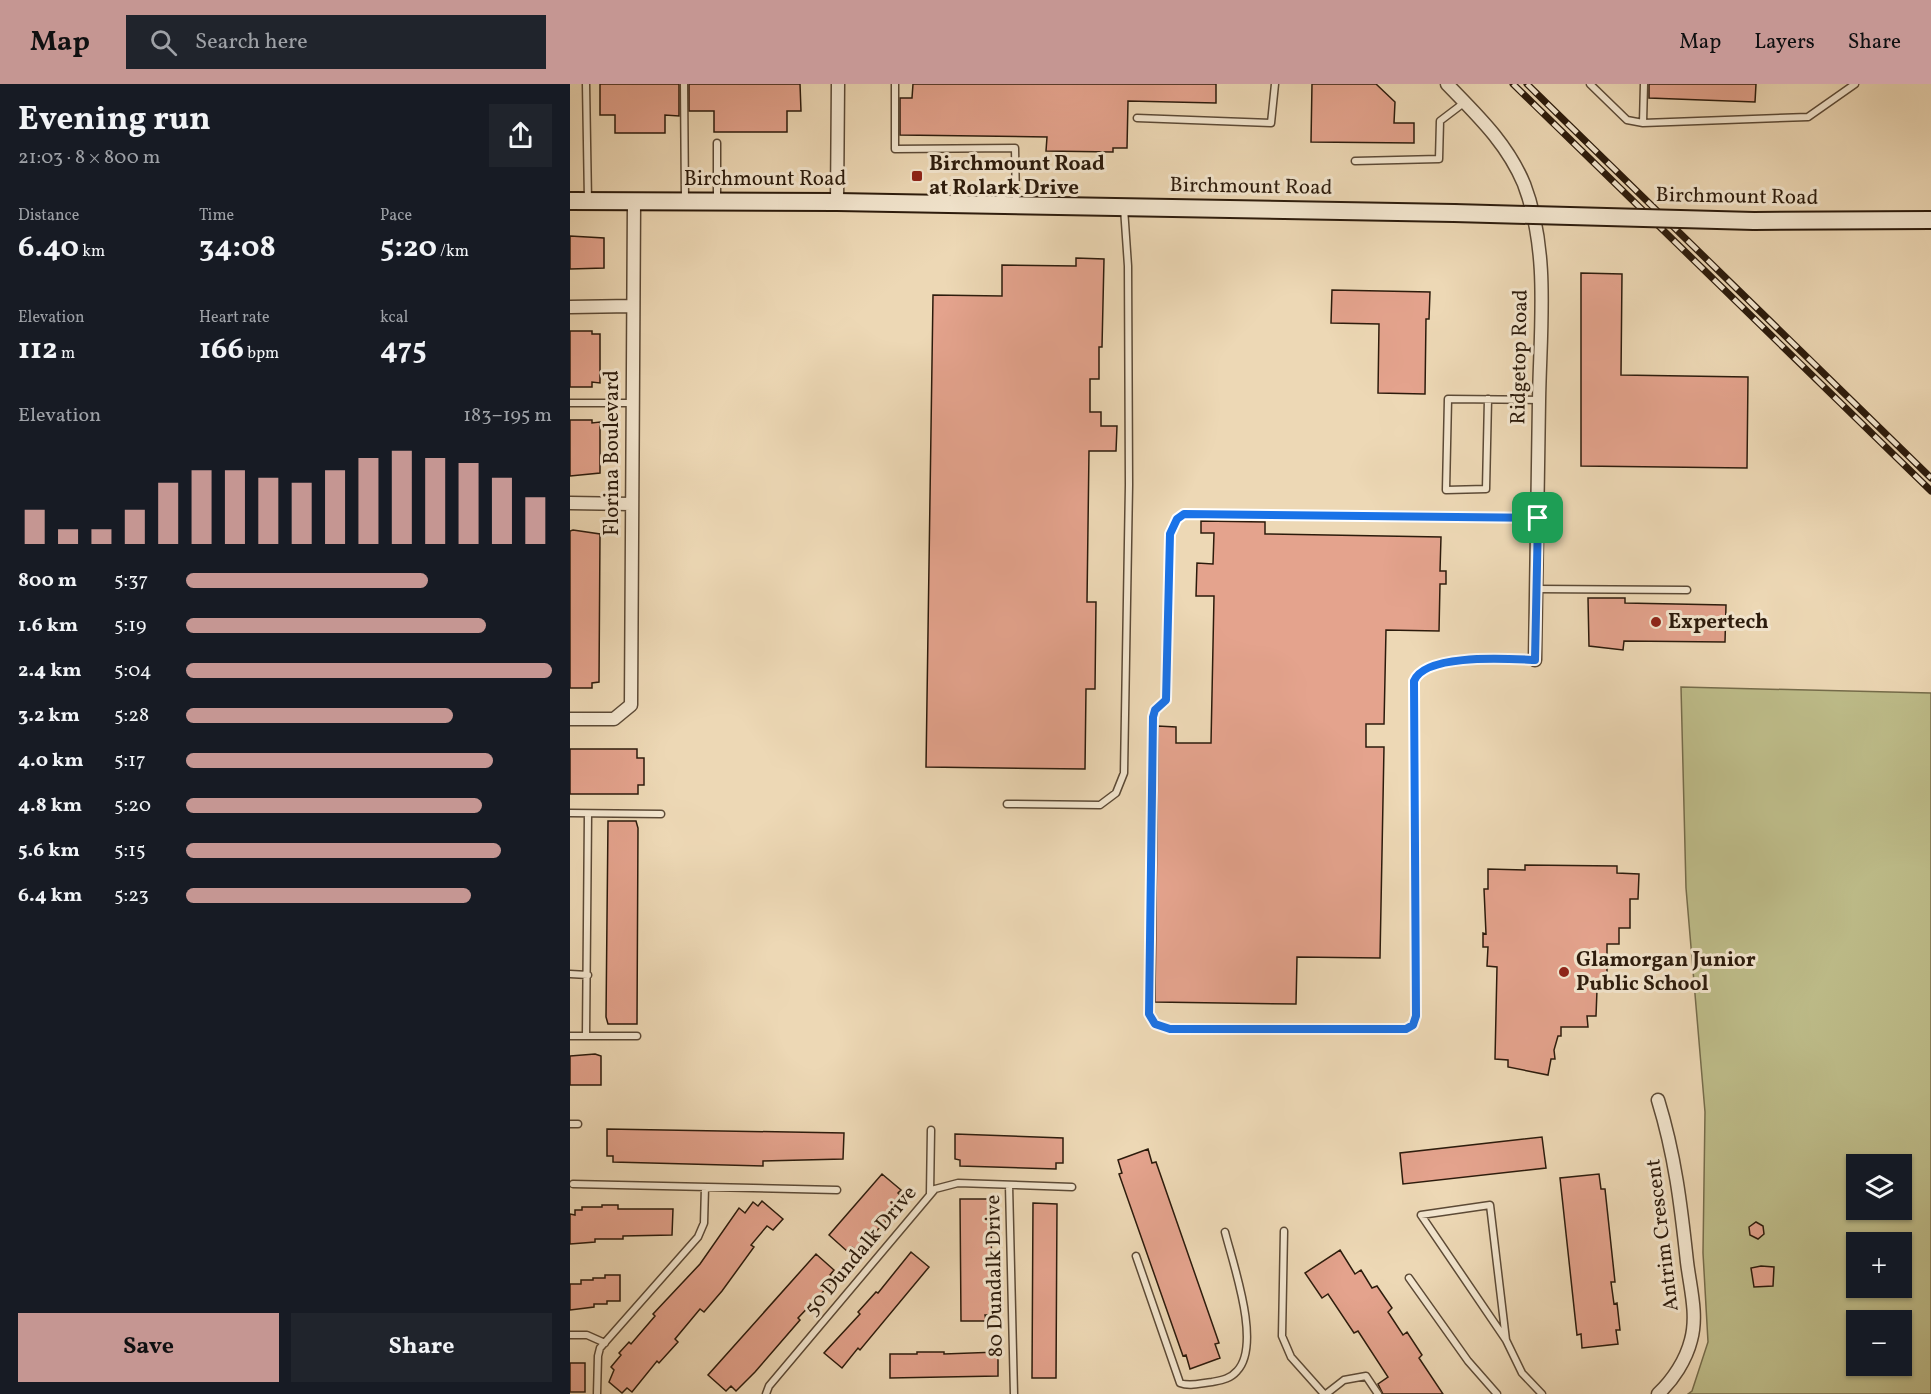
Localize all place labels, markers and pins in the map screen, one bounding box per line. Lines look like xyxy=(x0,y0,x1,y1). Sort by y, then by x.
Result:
place label: Birchmount Road at Rolark Drive xyxy=(929,150,1105,203)
marker: Birchmount Road at Rolark Drive xyxy=(910,169,924,183)
pin xyxy=(1512,492,1563,543)
place label: Expertech xyxy=(1668,608,1769,637)
marker: Expertech xyxy=(1649,615,1663,629)
place label: Glamorgan Junior Public School xyxy=(1576,946,1756,999)
marker: Glamorgan Junior Public School xyxy=(1557,965,1571,979)

